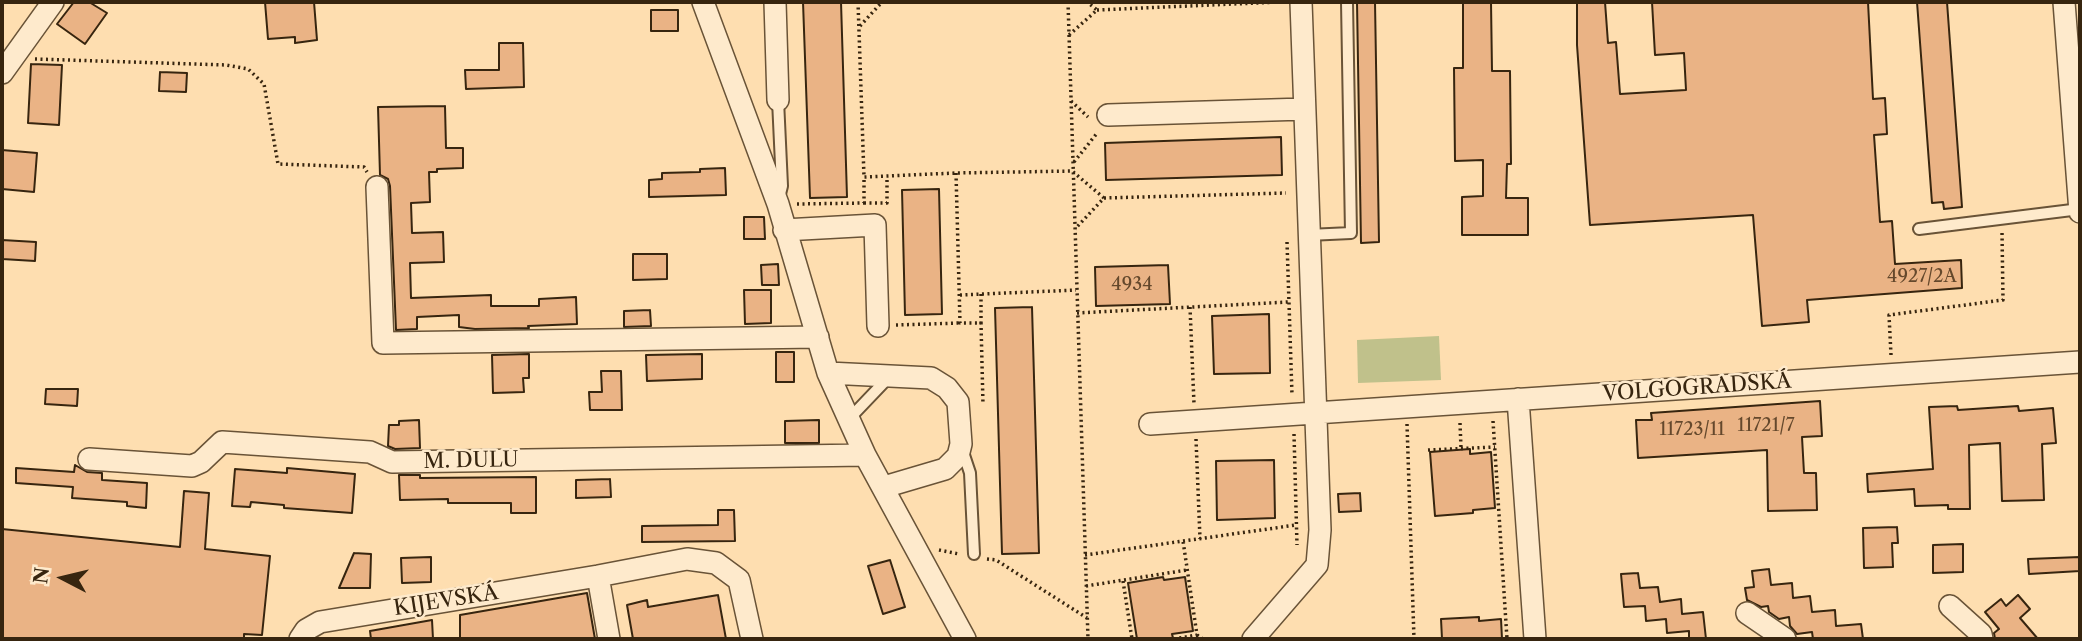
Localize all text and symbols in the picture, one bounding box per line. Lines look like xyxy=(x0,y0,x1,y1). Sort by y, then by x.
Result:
house number: 4927/2A xyxy=(1887,266,1957,288)
house number: 4934 xyxy=(1111,274,1153,296)
street label: VOLGOGRADSKÁ xyxy=(1602,369,1792,407)
house number: 11721/7 xyxy=(1737,415,1795,437)
house number: 11723/11 xyxy=(1659,419,1725,441)
street label: M. DULU xyxy=(423,448,519,474)
north arrow xyxy=(28,543,98,613)
text: N xyxy=(29,566,54,585)
street label: KIJEVSKÁ xyxy=(392,580,500,622)

